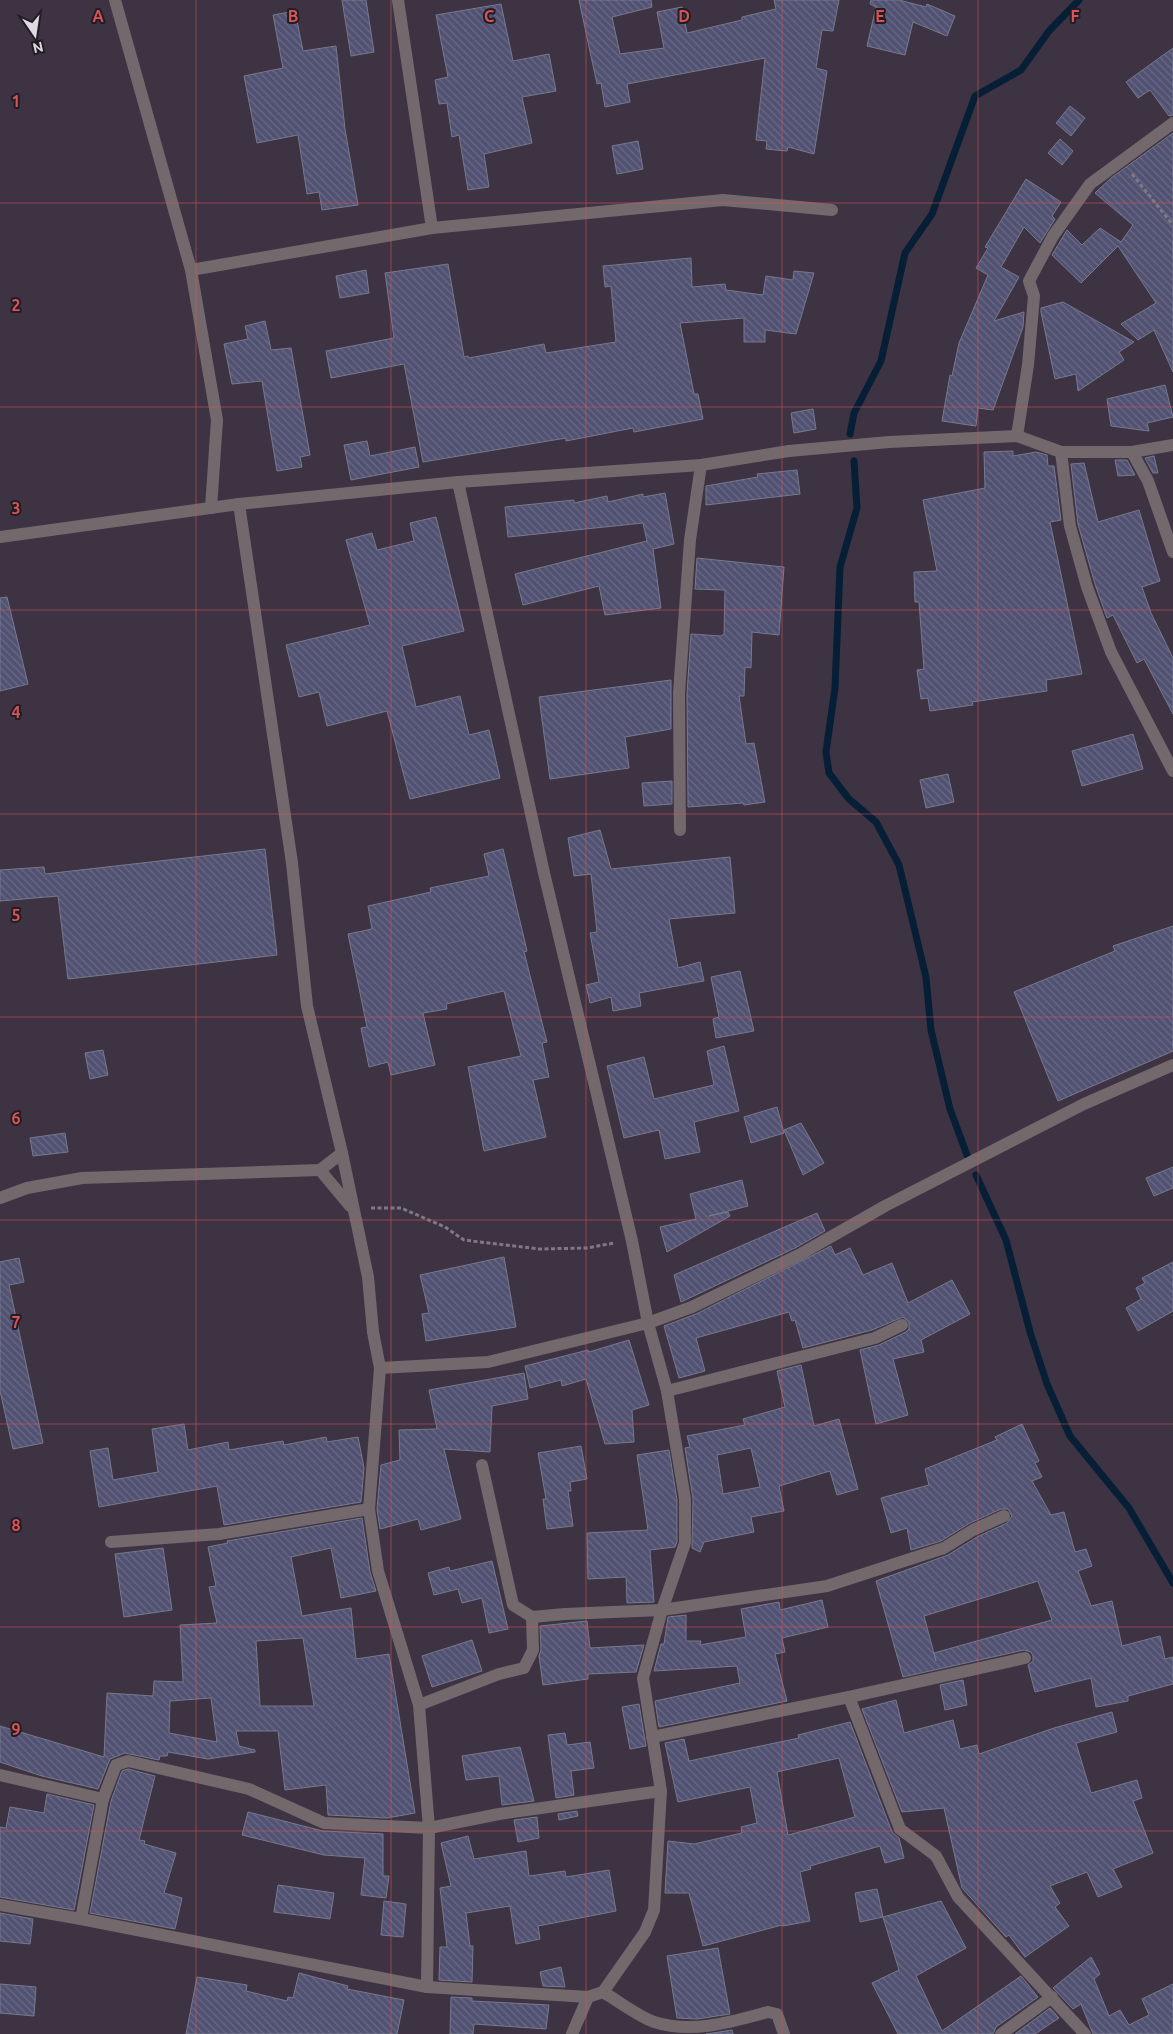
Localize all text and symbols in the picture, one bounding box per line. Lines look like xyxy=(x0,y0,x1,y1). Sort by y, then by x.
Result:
text: A xyxy=(92,7,104,25)
text: B xyxy=(288,7,298,25)
text: C xyxy=(484,7,494,25)
text: D xyxy=(678,7,690,25)
text: E xyxy=(875,7,885,25)
text: F xyxy=(1071,7,1080,25)
north arrow xyxy=(10,10,60,60)
text: N xyxy=(31,39,45,57)
text: 1 xyxy=(11,92,21,110)
text: 2 xyxy=(11,296,21,314)
text: 3 xyxy=(11,499,21,517)
text: 4 xyxy=(11,703,21,721)
text: 5 xyxy=(11,906,21,924)
text: 6 xyxy=(11,1109,21,1127)
text: 7 xyxy=(11,1313,21,1331)
text: 8 xyxy=(11,1516,21,1534)
text: 9 xyxy=(11,1720,21,1738)

